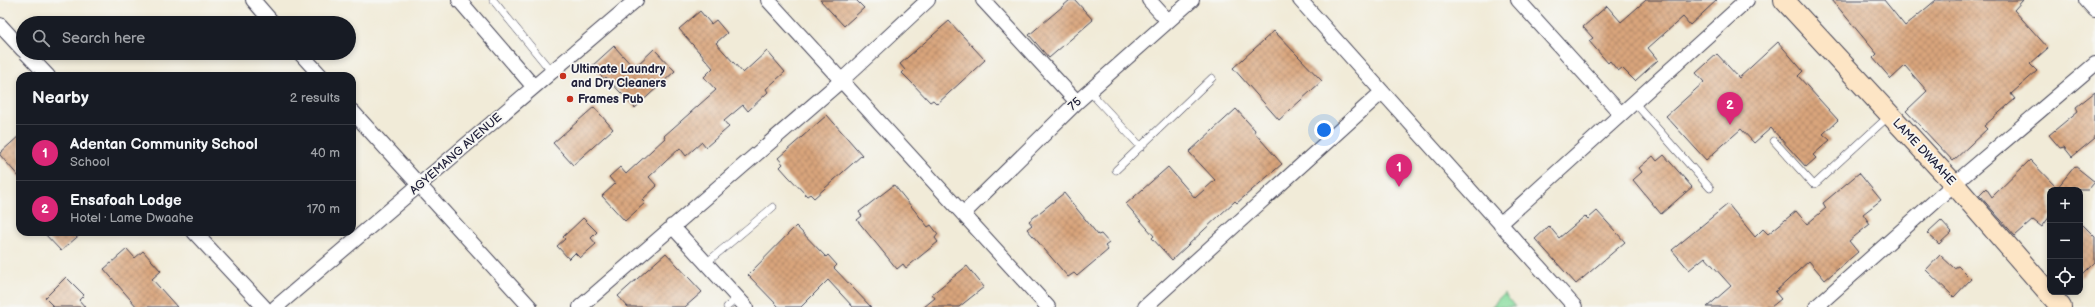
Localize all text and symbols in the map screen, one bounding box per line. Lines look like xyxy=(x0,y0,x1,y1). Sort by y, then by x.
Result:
search box xyxy=(16,16,356,60)
icon: search xyxy=(30,27,52,49)
text: Search here xyxy=(62,29,145,48)
place label: Ultimate Laundry and Dry Cleaners xyxy=(571,62,666,91)
marker: Ultimate Laundry and Dry Cleaners xyxy=(558,71,568,81)
text: Nearby xyxy=(32,88,89,108)
text: 2 results xyxy=(290,90,340,106)
place label: Frames Pub xyxy=(578,92,644,107)
pin: 2 xyxy=(1717,92,1743,125)
marker: Frames Pub xyxy=(565,94,575,104)
street label: 75 xyxy=(1065,94,1085,114)
street label: AGYEMANG AVENUE xyxy=(407,110,505,198)
street label: LAME DWAAHE xyxy=(1889,116,1959,188)
your location xyxy=(1314,120,1334,140)
text: Adentan Community School xyxy=(70,135,258,154)
text: 1 xyxy=(42,145,48,161)
text: 40 m xyxy=(310,145,340,161)
text: School xyxy=(70,154,110,170)
pin: 1 xyxy=(1386,154,1412,187)
map controls xyxy=(2047,187,2083,295)
button: + xyxy=(2047,187,2083,223)
text: Ensafoah Lodge xyxy=(70,191,182,210)
text: 2 xyxy=(41,201,49,217)
text: 170 m xyxy=(307,201,340,217)
text: Hotel · Lame Dwaahe xyxy=(70,210,194,226)
button: − xyxy=(2047,223,2083,259)
button: locate xyxy=(2047,259,2083,295)

